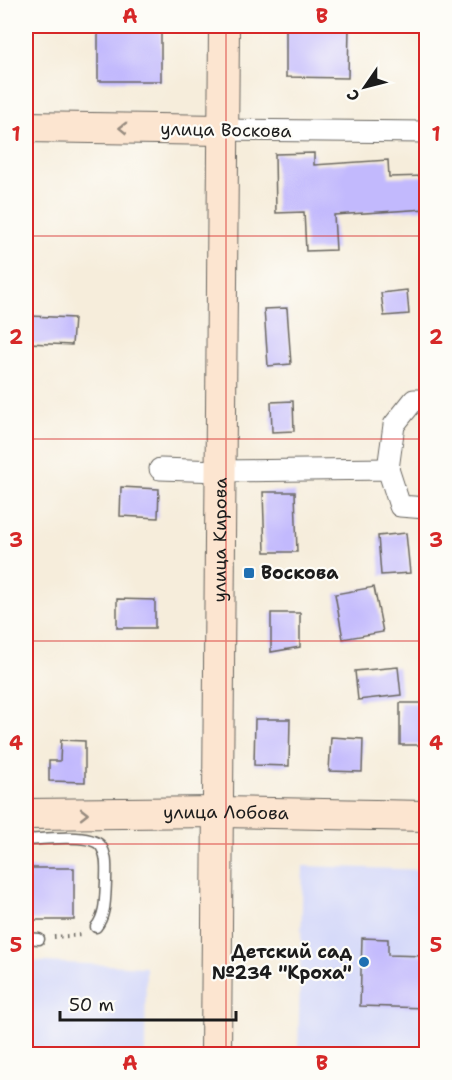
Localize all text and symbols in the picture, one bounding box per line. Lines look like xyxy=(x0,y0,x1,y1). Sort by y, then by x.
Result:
text: A xyxy=(122,3,138,29)
text: B xyxy=(316,3,328,29)
north arrow xyxy=(335,57,395,117)
text: С xyxy=(342,85,365,105)
street label: улица Воскова xyxy=(160,117,292,143)
text: 1 xyxy=(11,121,21,147)
text: 1 xyxy=(431,121,441,147)
one-way arrow xyxy=(118,122,127,134)
text: 2 xyxy=(9,324,23,350)
text: 2 xyxy=(429,324,443,350)
street label: улица Кирова xyxy=(208,477,232,603)
text: 3 xyxy=(9,527,23,553)
text: 3 xyxy=(429,527,443,553)
place label: Воскова xyxy=(261,561,339,585)
marker: Воскова xyxy=(242,566,256,580)
text: 4 xyxy=(9,730,23,756)
text: 4 xyxy=(429,730,443,756)
street label: улица Лобова xyxy=(163,800,289,825)
one-way arrow xyxy=(79,807,88,820)
text: 5 xyxy=(10,932,22,958)
text: 5 xyxy=(430,932,442,958)
place label: Детский сад №234 "Кроха" xyxy=(212,940,352,985)
marker: Детский сад №234 "Кроха" xyxy=(357,955,371,969)
scale bar xyxy=(60,984,236,1022)
text: 50 m xyxy=(69,993,114,1017)
text: A xyxy=(122,1050,138,1076)
text: B xyxy=(316,1050,328,1076)

